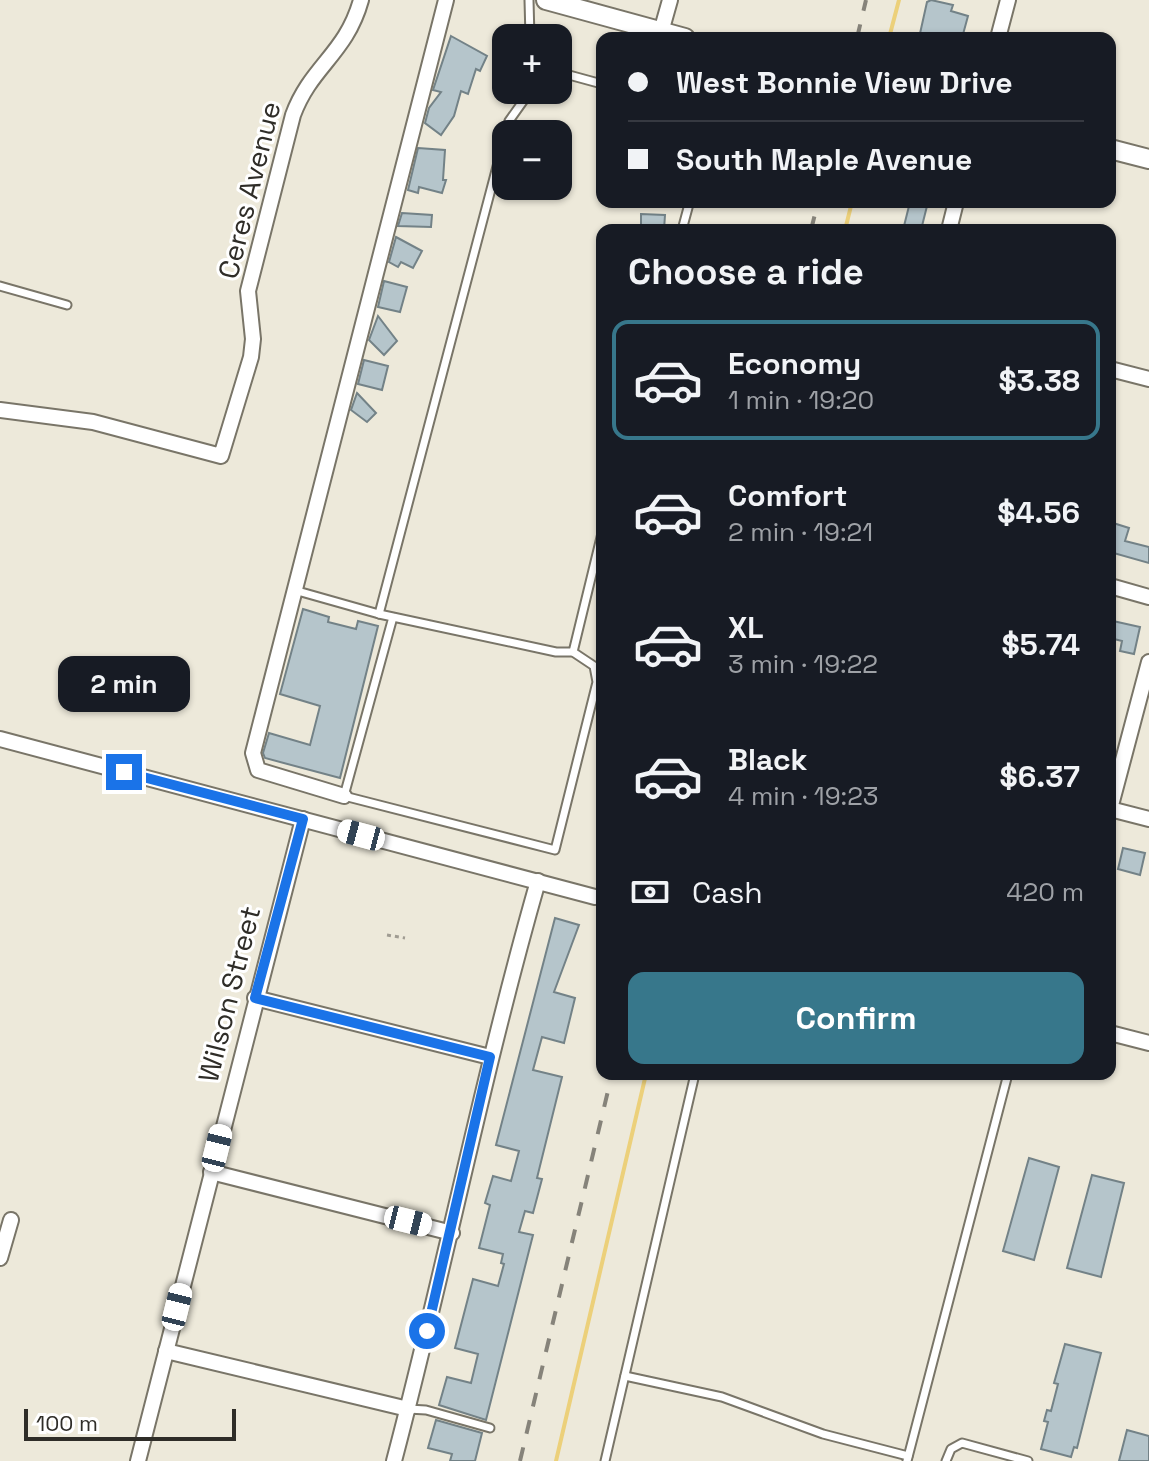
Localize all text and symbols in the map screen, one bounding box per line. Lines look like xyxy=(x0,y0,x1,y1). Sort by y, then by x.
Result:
map controls xyxy=(492,24,572,200)
button: + xyxy=(492,24,572,104)
text: West Bonnie View Drive xyxy=(676,63,1013,102)
street label: Ceres Avenue xyxy=(210,98,288,282)
button: − xyxy=(492,120,572,200)
text: South Maple Avenue xyxy=(676,140,972,179)
text: Choose a ride xyxy=(628,249,864,295)
icon: car xyxy=(632,344,704,416)
text: Economy xyxy=(728,344,861,383)
text: $3.38 xyxy=(998,361,1080,400)
text: 1 min · 19:20 xyxy=(728,383,874,417)
icon: car xyxy=(632,476,704,548)
text: Comfort xyxy=(728,476,847,515)
text: $4.56 xyxy=(997,493,1080,532)
text: 2 min · 19:21 xyxy=(728,515,873,549)
icon: car xyxy=(632,608,704,680)
text: XL xyxy=(728,608,764,647)
text: $5.74 xyxy=(1002,625,1080,664)
text: 3 min · 19:22 xyxy=(728,647,878,681)
callout: 2 min xyxy=(58,656,190,712)
text: 2 min xyxy=(90,667,158,701)
icon: car xyxy=(632,740,704,812)
text: Black xyxy=(728,740,807,779)
route end xyxy=(106,754,142,790)
text: $6.37 xyxy=(1000,757,1080,796)
text: 4 min · 19:23 xyxy=(728,779,878,813)
car xyxy=(335,817,387,853)
icon: cash xyxy=(628,870,672,914)
text: Cash xyxy=(692,873,763,912)
text: 420 m xyxy=(1006,875,1084,909)
street label: Wilson Street xyxy=(190,902,268,1086)
button: Confirm xyxy=(628,972,1084,1064)
car xyxy=(200,1122,234,1174)
car xyxy=(382,1204,434,1238)
car xyxy=(160,1281,194,1333)
route start xyxy=(409,1313,445,1349)
scale bar xyxy=(24,1405,236,1441)
text: 100 m xyxy=(36,1409,98,1437)

